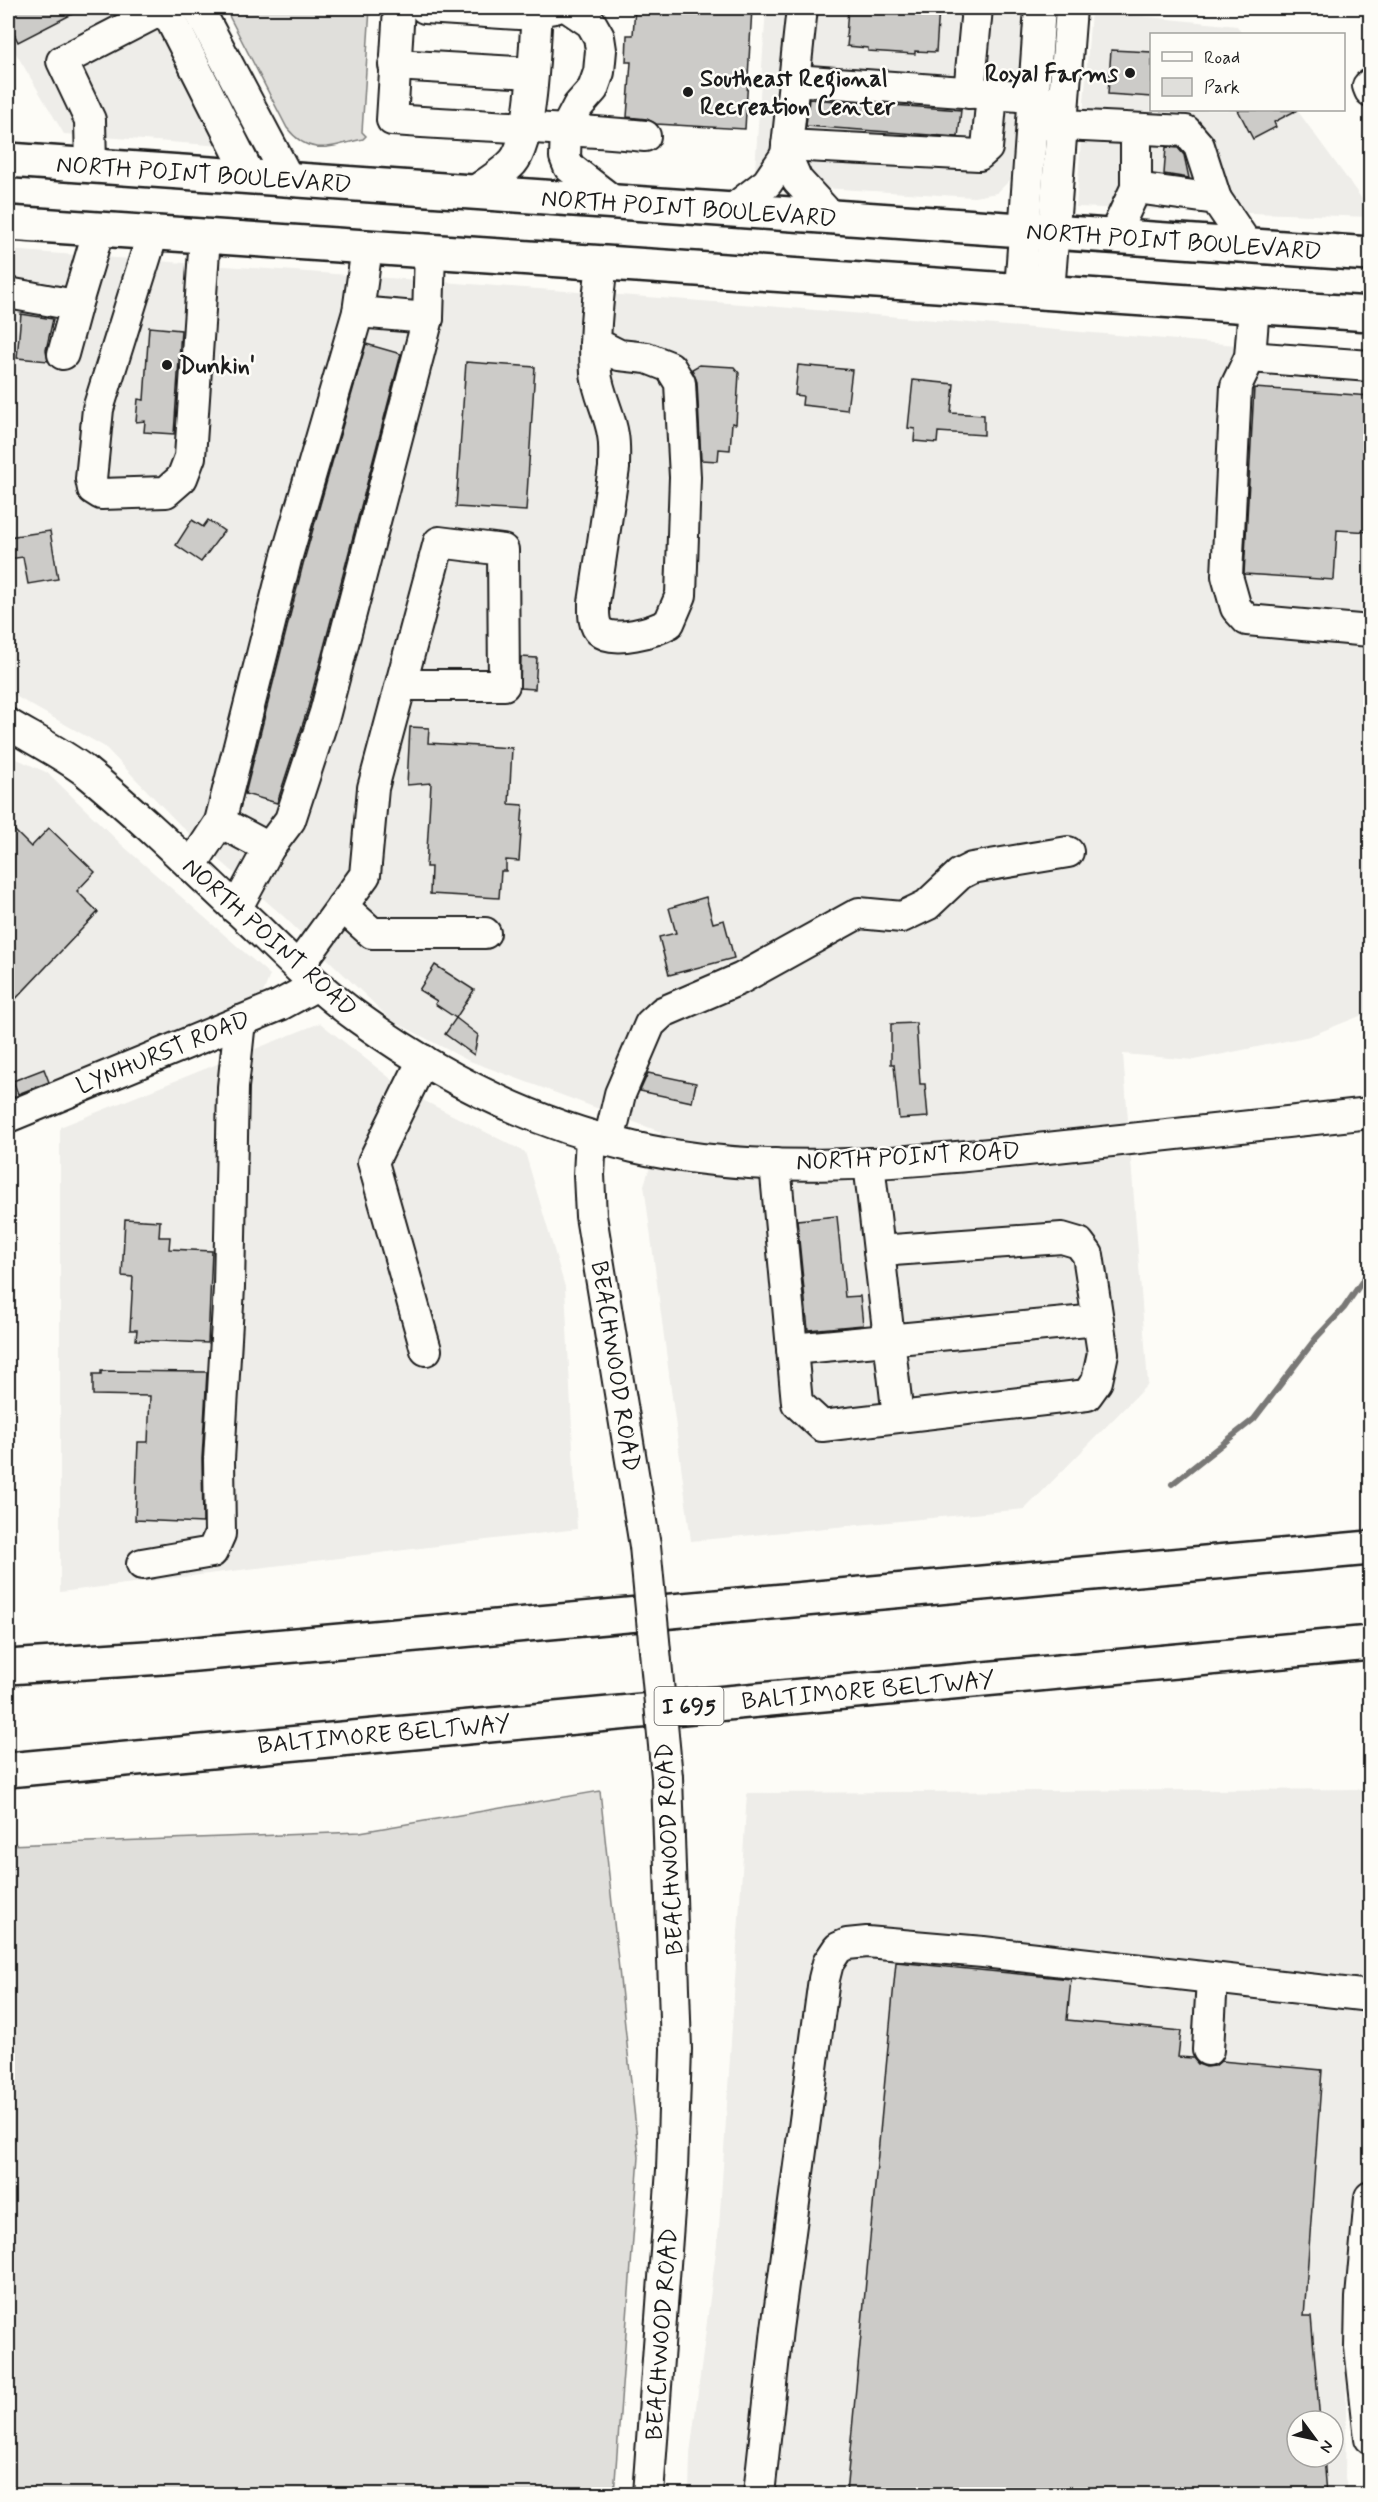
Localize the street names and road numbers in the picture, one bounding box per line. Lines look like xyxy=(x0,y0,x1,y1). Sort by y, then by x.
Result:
street label: NORTH POINT BOULEVARD xyxy=(55,150,353,201)
street label: NORTH POINT BOULEVARD xyxy=(540,184,838,235)
street label: NORTH POINT BOULEVARD xyxy=(1025,217,1323,268)
street label: NORTH POINT ROAD xyxy=(175,852,363,1025)
street label: LYNHURST ROAD xyxy=(72,1004,255,1102)
street label: NORTH POINT ROAD xyxy=(795,1136,1021,1179)
street label: BEACHWOOD ROAD xyxy=(583,1259,646,1474)
street label: BALTIMORE BELTWAY xyxy=(740,1665,996,1718)
road number: I 695 xyxy=(654,1687,724,1725)
street label: BALTIMORE BELTWAY xyxy=(256,1709,512,1762)
street label: BEACHWOOD ROAD xyxy=(649,1742,692,1956)
street label: BEACHWOOD ROAD xyxy=(640,2227,685,2441)

